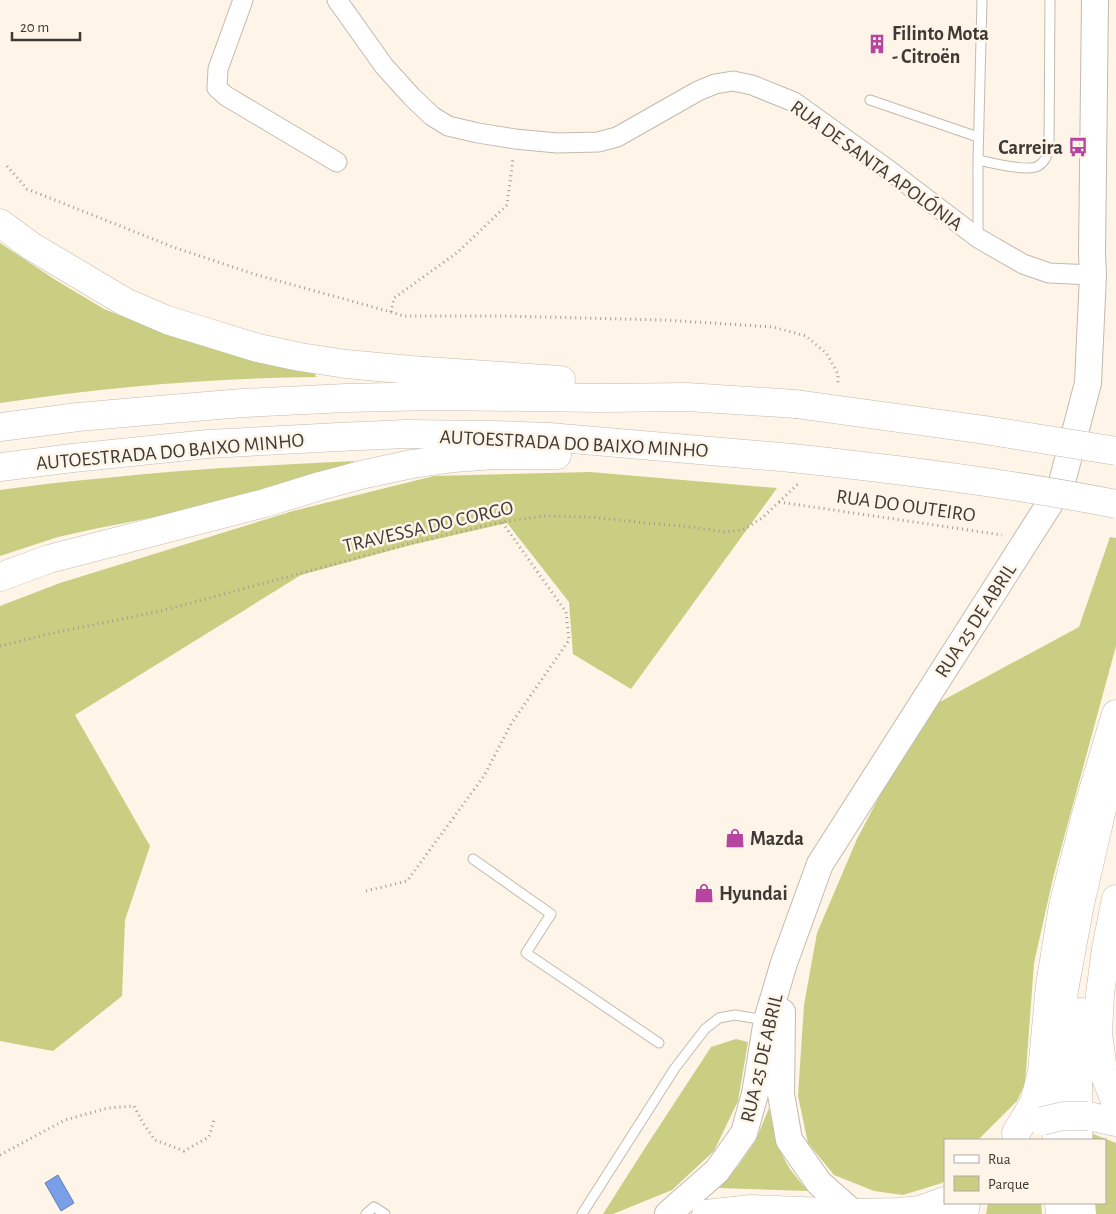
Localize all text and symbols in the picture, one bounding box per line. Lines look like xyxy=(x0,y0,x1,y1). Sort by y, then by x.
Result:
scale bar xyxy=(12,10,80,42)
text: 20 m xyxy=(20,20,49,35)
place label: Filinto Mota - Citroën xyxy=(892,24,989,67)
building icon: Filinto Mota - Citroën xyxy=(866,33,888,55)
street label: RUA DE SANTA APOLÓNIA xyxy=(787,96,967,235)
bus stop icon: Carreira xyxy=(1067,136,1089,158)
place label: Carreira xyxy=(998,138,1063,158)
street label: AUTOESTRADA DO BAIXO MINHO xyxy=(439,427,709,461)
street label: AUTOESTRADA DO BAIXO MINHO xyxy=(35,430,305,474)
street label: RUA DO OUTEIRO xyxy=(835,486,977,526)
street label: TRAVESSA DO CORGO xyxy=(341,498,515,556)
street label: RUA 25 DE ABRIL xyxy=(932,559,1020,681)
shop icon: Mazda xyxy=(724,827,746,849)
place label: Mazda xyxy=(750,829,804,849)
shop icon: Hyundai xyxy=(693,882,715,904)
place label: Hyundai xyxy=(719,884,788,904)
street label: RUA 25 DE ABRIL xyxy=(737,991,787,1125)
legend xyxy=(944,1139,1106,1204)
text: Rua xyxy=(988,1152,1011,1167)
text: Parque xyxy=(988,1177,1029,1192)

